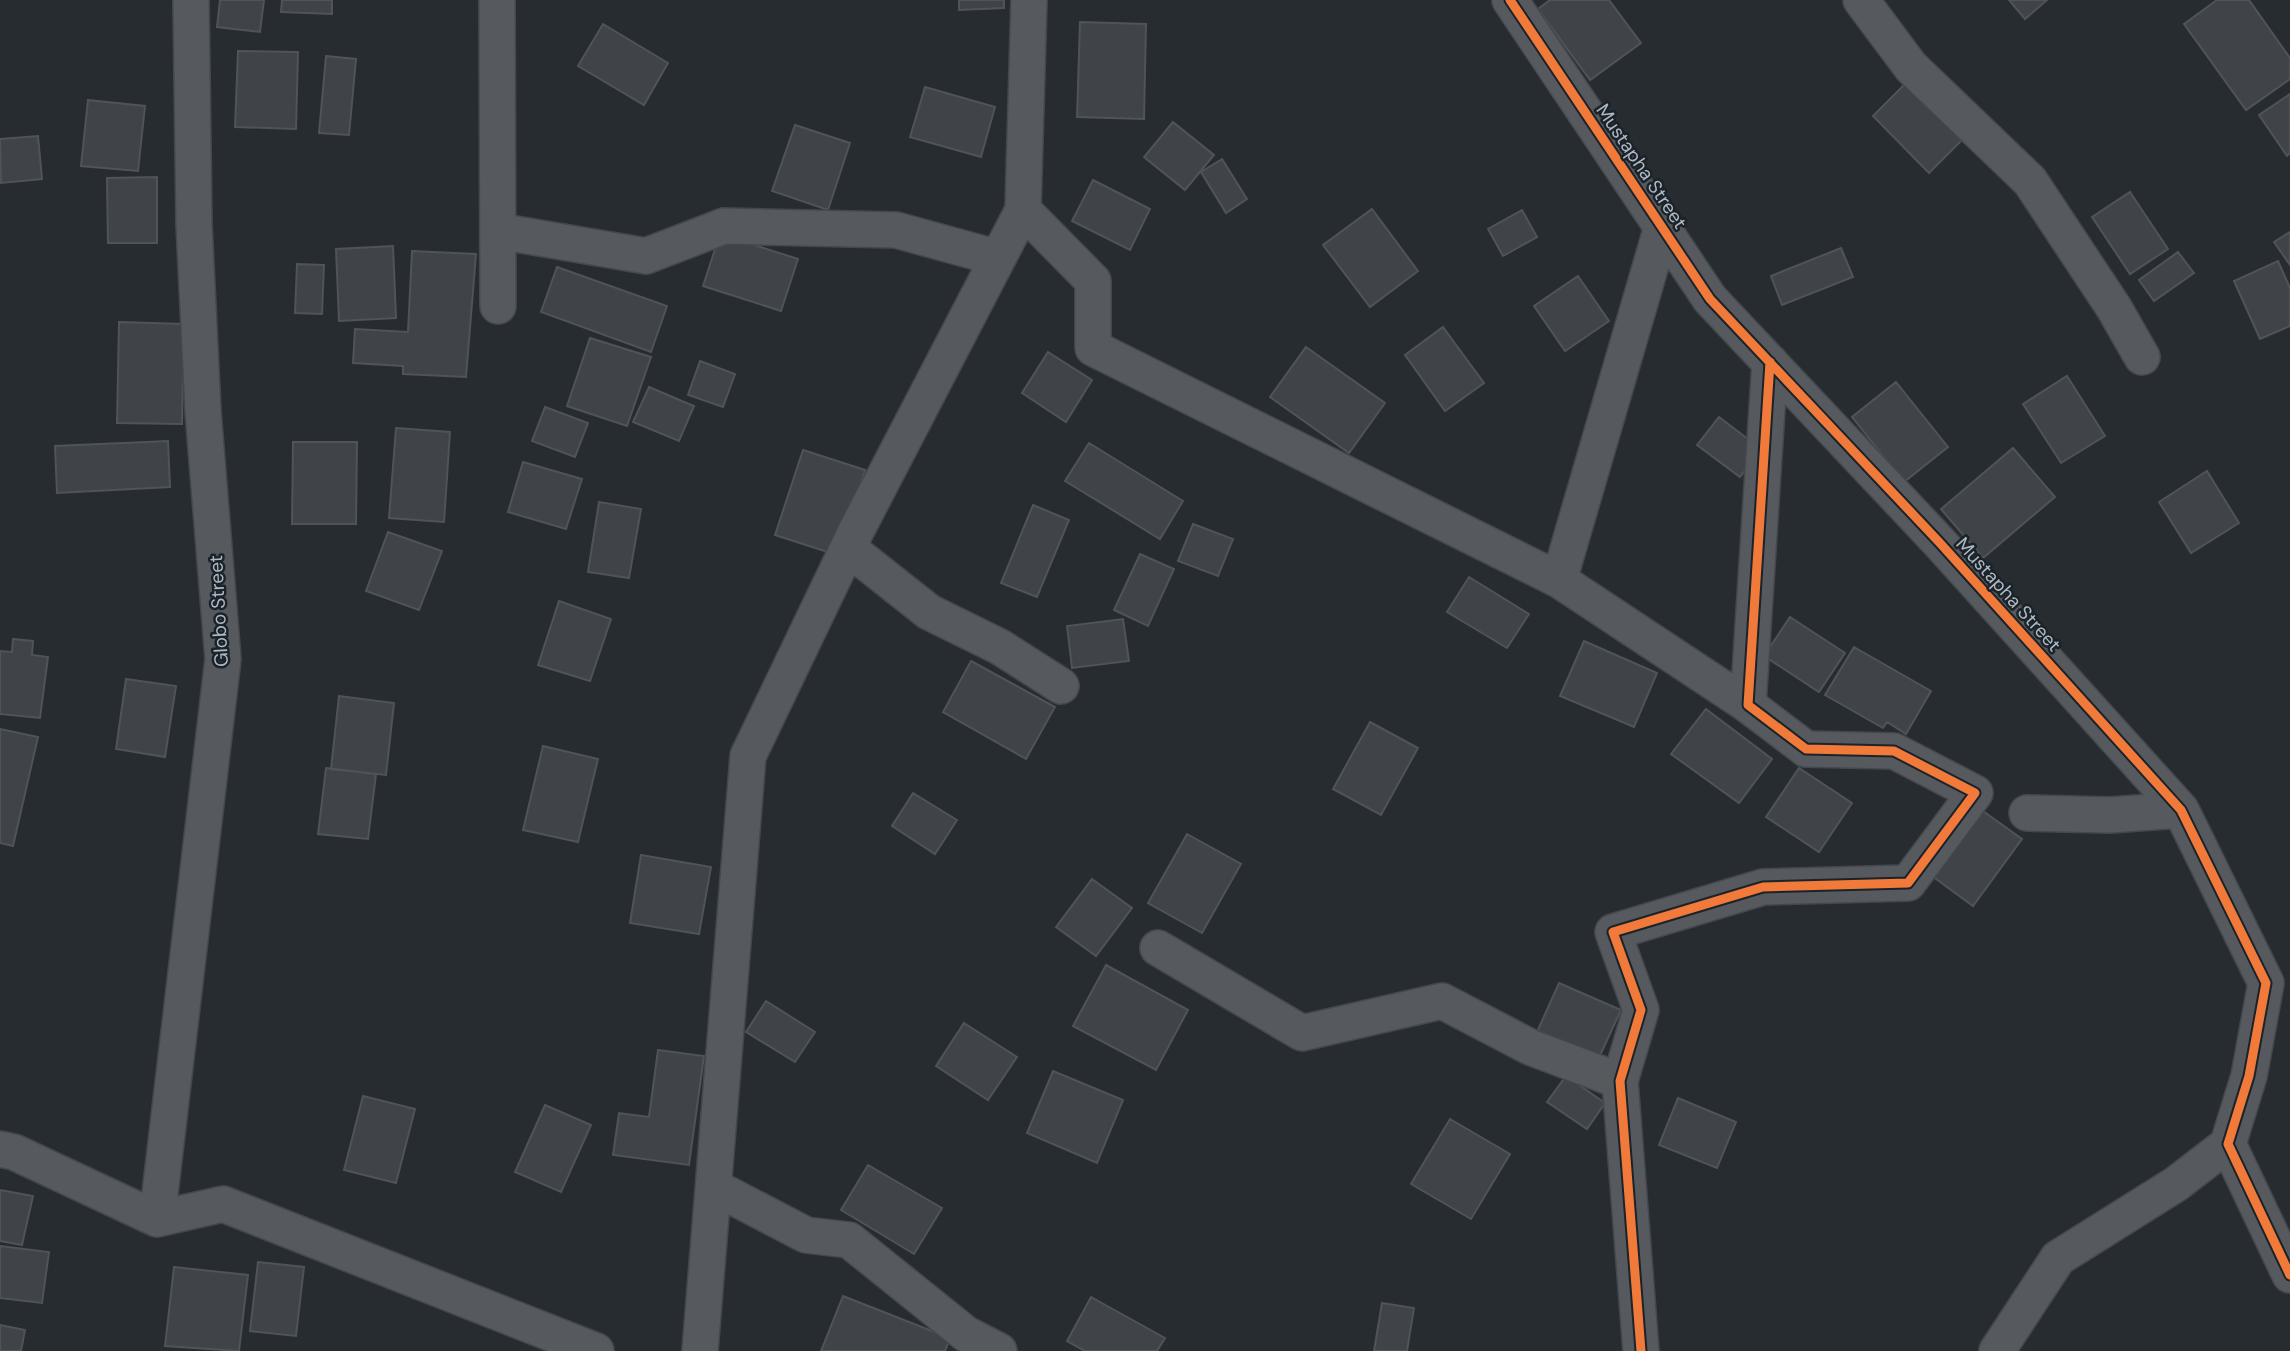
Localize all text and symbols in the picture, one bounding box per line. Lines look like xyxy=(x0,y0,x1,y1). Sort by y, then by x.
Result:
street label: Mustapha Street xyxy=(1590,99,1693,234)
street label: Mustapha Street xyxy=(1951,532,2067,657)
street label: Globo Street xyxy=(203,554,234,668)

